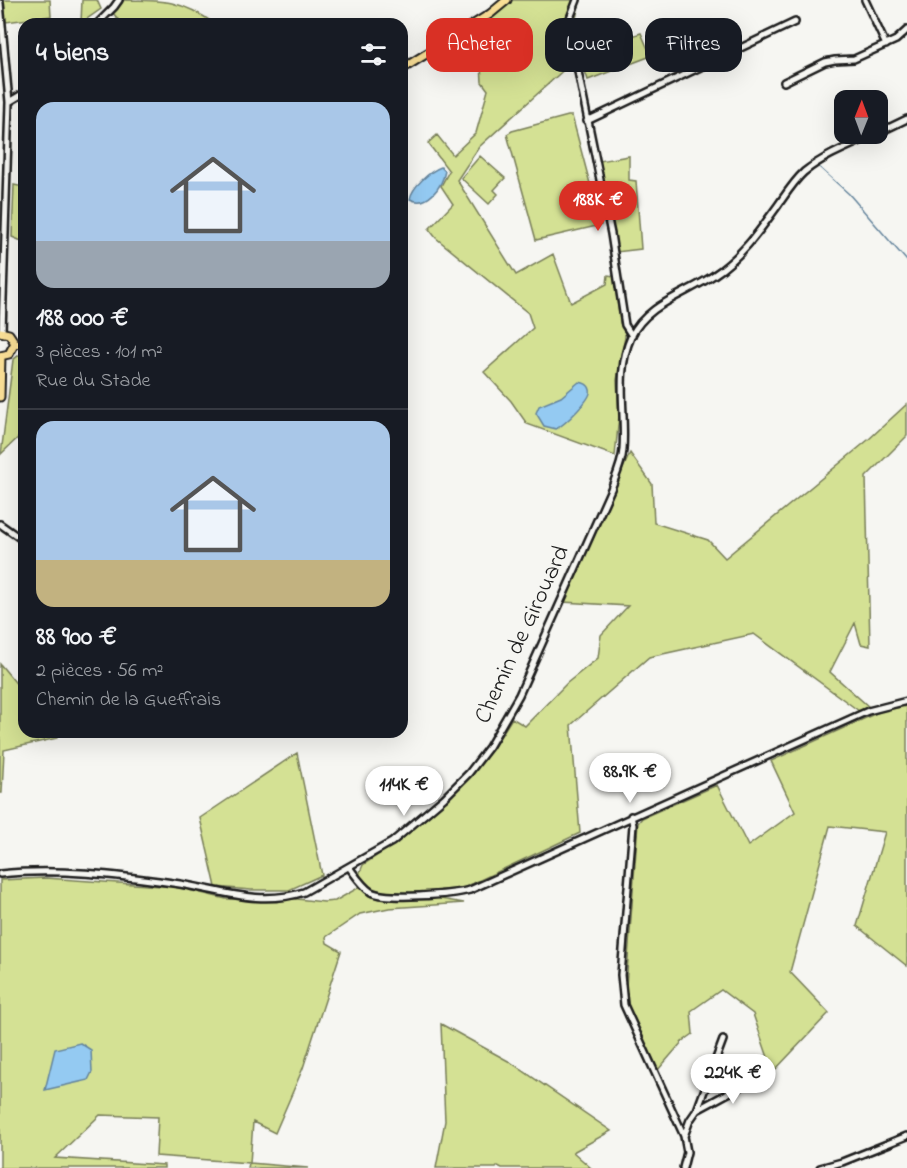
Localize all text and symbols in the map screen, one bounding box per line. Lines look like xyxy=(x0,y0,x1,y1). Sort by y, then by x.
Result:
chip: Acheter xyxy=(426,18,533,72)
chip: Louer xyxy=(545,18,633,72)
chip: Filtres xyxy=(645,18,742,72)
text: 4 biens xyxy=(36,35,109,73)
icon: filters xyxy=(357,38,390,71)
north arrow xyxy=(834,90,888,144)
map controls xyxy=(834,90,888,144)
icon: home xyxy=(159,141,267,249)
pin: 188K € xyxy=(549,181,647,232)
text: 188K € xyxy=(573,186,623,215)
text: 188 000 € xyxy=(36,300,129,338)
text: 3 pièces · 101 m² xyxy=(36,338,163,367)
text: Rue du Stade xyxy=(36,367,151,396)
icon: home xyxy=(159,460,267,568)
street label: Chemin de Girouard xyxy=(466,540,580,730)
text: 88 900 € xyxy=(36,619,117,657)
text: 2 pièces · 56 m² xyxy=(36,657,163,686)
text: Chemin de la Gueffrais xyxy=(36,686,221,715)
pin: 88.9K € xyxy=(575,753,685,804)
text: 88.9K € xyxy=(603,758,657,787)
pin: 114K € xyxy=(355,766,453,817)
text: 114K € xyxy=(379,771,429,800)
pin: 224K € xyxy=(684,1054,782,1105)
text: 224K € xyxy=(705,1059,761,1088)

